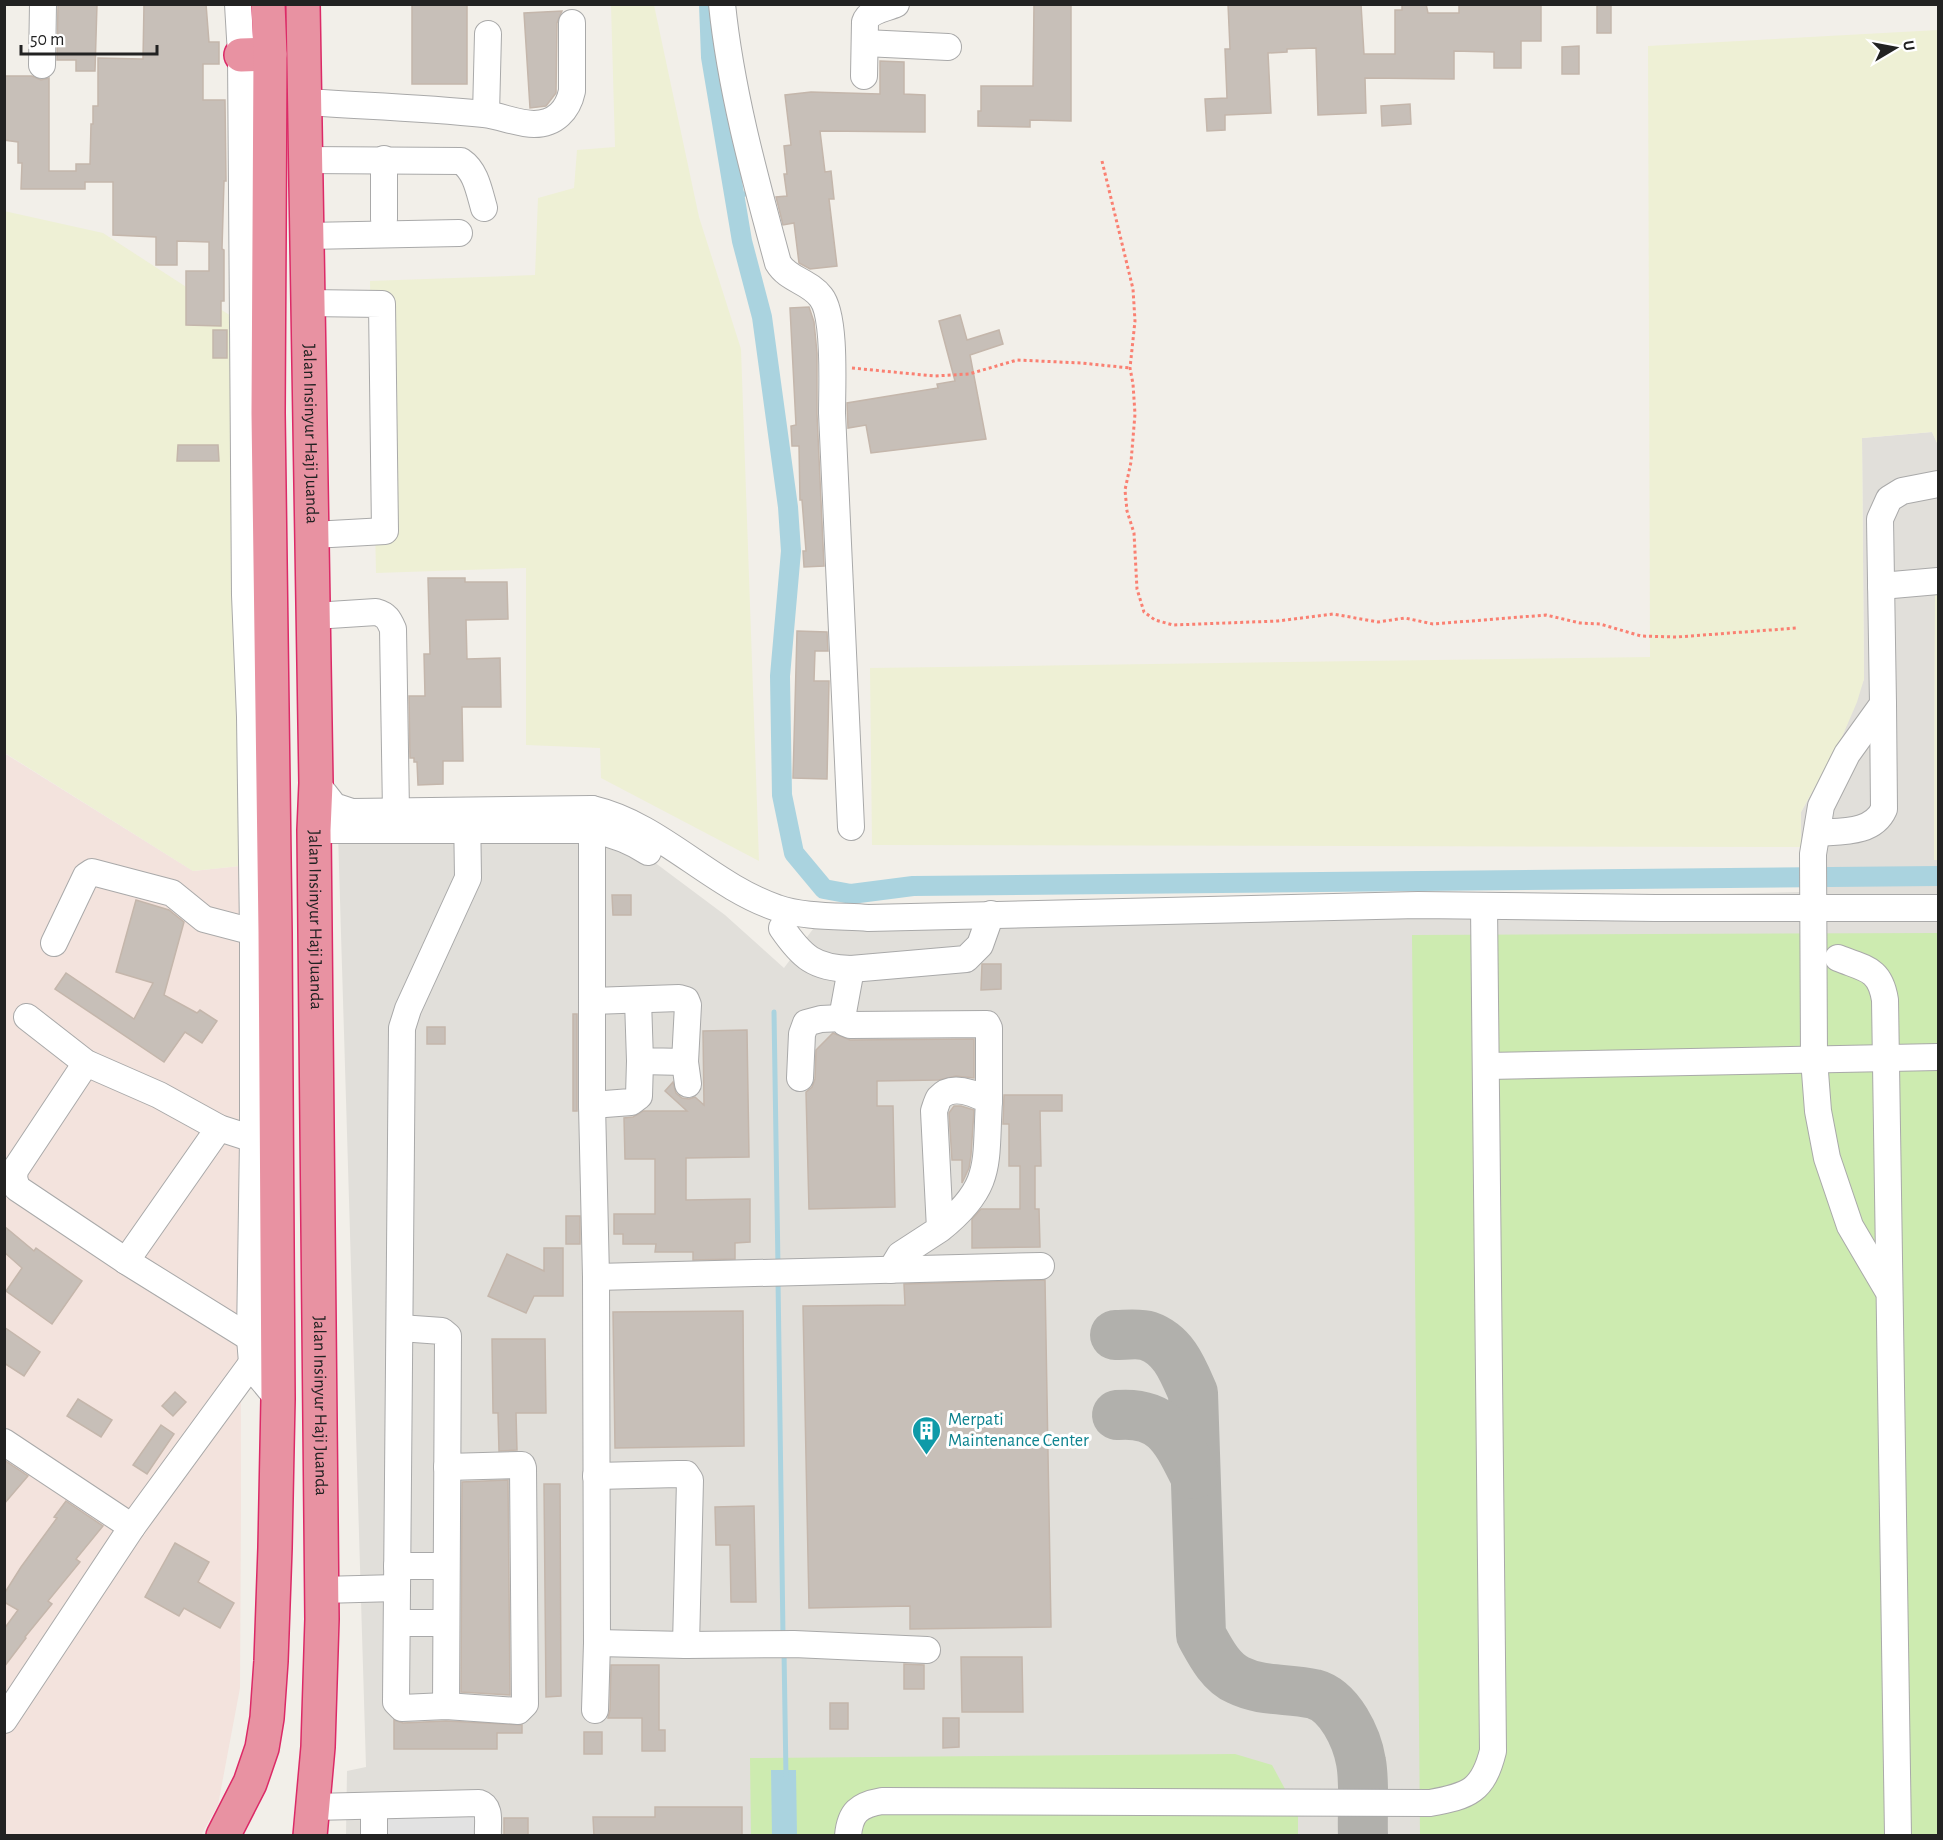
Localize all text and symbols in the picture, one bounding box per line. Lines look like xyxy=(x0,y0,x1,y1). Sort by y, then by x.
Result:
scale bar xyxy=(21,18,158,56)
north arrow xyxy=(1865,18,1925,78)
text: 50 m xyxy=(30,31,64,49)
text: U xyxy=(1900,39,1918,52)
street label: Jalan Insinyur Haji Juanda xyxy=(300,344,321,524)
street label: Jalan Insinyur Haji Juanda xyxy=(305,830,325,1010)
street label: Jalan Insinyur Haji Juanda xyxy=(310,1316,330,1496)
place label: Merpati Maintenance Center xyxy=(948,1411,1089,1450)
building icon: Merpati Maintenance Center xyxy=(911,1414,943,1456)

